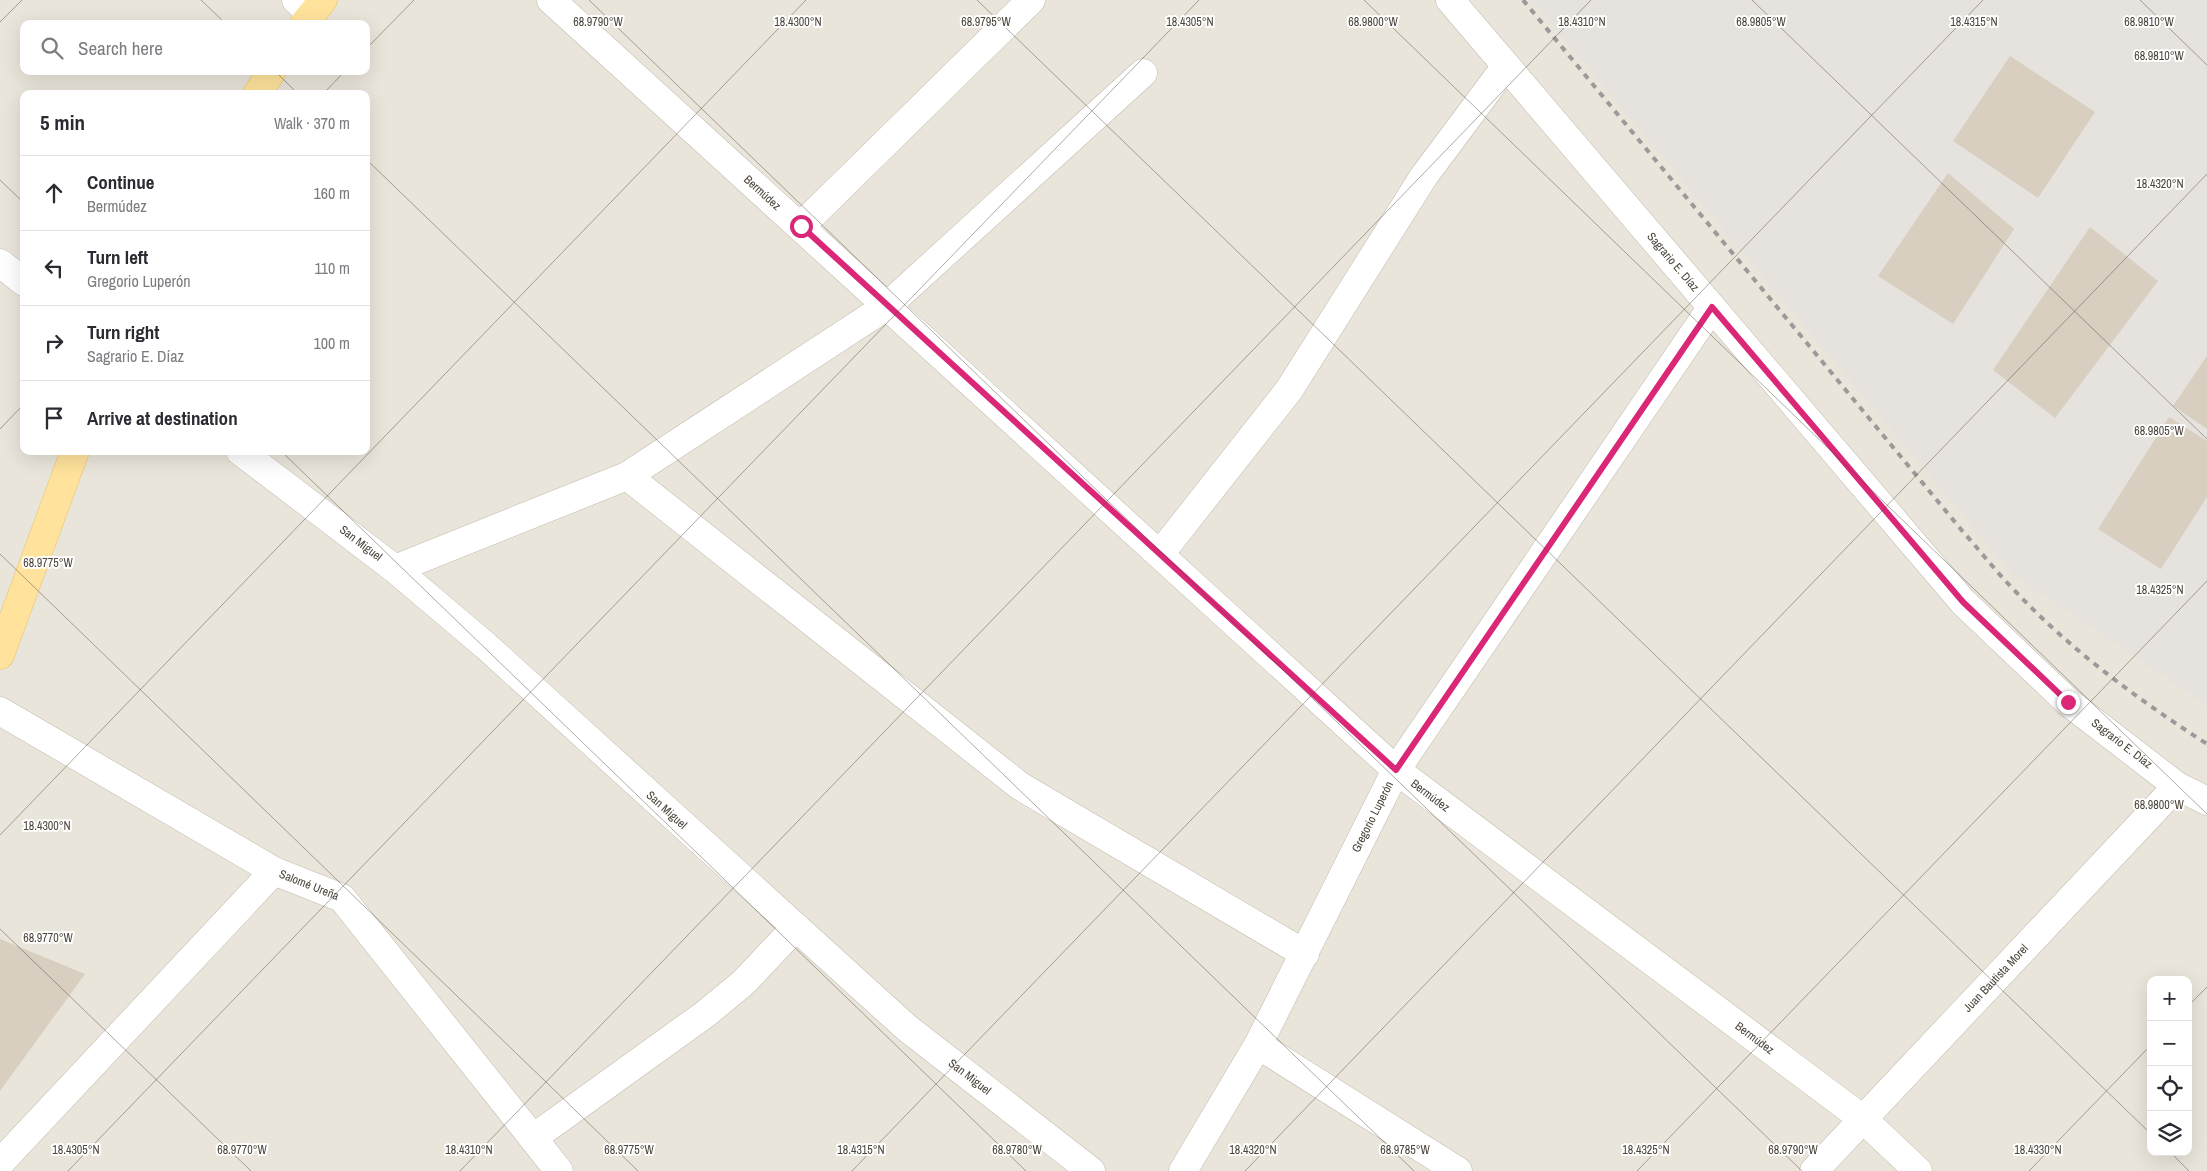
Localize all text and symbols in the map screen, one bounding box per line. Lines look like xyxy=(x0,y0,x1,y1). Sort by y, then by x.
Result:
text: 68.9790°W xyxy=(573,14,624,30)
text: 18.4300°N xyxy=(774,14,822,30)
text: 68.9795°W xyxy=(961,14,1012,30)
text: 18.4305°N xyxy=(1166,14,1214,30)
text: 68.9800°W xyxy=(1348,14,1399,30)
text: 18.4310°N xyxy=(1558,14,1606,30)
text: 68.9805°W xyxy=(1736,14,1787,30)
text: 18.4315°N xyxy=(1950,14,1998,30)
text: 68.9810°W xyxy=(2124,14,2175,30)
search box xyxy=(20,20,370,75)
icon: search xyxy=(38,34,66,62)
text: Search here xyxy=(78,35,163,61)
text: 68.9810°W xyxy=(2134,48,2185,64)
text: 5 min xyxy=(40,108,85,137)
text: Walk · 370 m xyxy=(274,112,350,134)
text: Continue xyxy=(87,169,155,195)
street label: Bermúdez xyxy=(740,172,784,214)
text: 18.4320°N xyxy=(2136,176,2184,192)
icon: ahead xyxy=(40,179,68,207)
text: 160 m xyxy=(314,182,350,204)
text: Bermúdez xyxy=(87,195,147,217)
route start xyxy=(790,215,813,238)
street label: Sagrario E. Díaz xyxy=(1643,229,1703,295)
text: Turn left xyxy=(87,244,148,270)
icon: left xyxy=(40,254,68,282)
text: 110 m xyxy=(314,257,350,279)
text: Gregorio Luperón xyxy=(87,270,191,292)
text: Turn right xyxy=(87,319,159,345)
icon: right xyxy=(40,329,68,357)
text: 100 m xyxy=(314,332,350,354)
text: Sagrario E. Díaz xyxy=(87,345,184,367)
icon: arrive xyxy=(40,404,68,432)
text: Arrive at destination xyxy=(87,405,238,431)
text: 68.9805°W xyxy=(2134,423,2185,439)
street label: San Miguel xyxy=(336,522,386,565)
text: 68.9775°W xyxy=(23,555,74,571)
text: 18.4325°N xyxy=(2136,582,2184,598)
route end xyxy=(2057,691,2080,714)
street label: Sagrario E. Díaz xyxy=(2088,715,2156,772)
street label: Bermúdez xyxy=(1407,776,1453,816)
street label: Gregorio Luperón xyxy=(1348,778,1397,855)
street label: San Miguel xyxy=(643,787,691,833)
text: 68.9800°W xyxy=(2134,797,2185,813)
text: 18.4300°N xyxy=(23,818,71,834)
street label: Salomé Ureña xyxy=(277,866,342,904)
text: 68.9770°W xyxy=(23,930,74,946)
street label: Juan Bautista Morel xyxy=(1960,941,2032,1016)
map controls xyxy=(2147,976,2192,1156)
button: + xyxy=(2147,976,2192,1021)
street label: Bermúdez xyxy=(1732,1018,1778,1058)
button: − xyxy=(2147,1021,2192,1066)
street label: San Miguel xyxy=(945,1055,994,1098)
button: locate xyxy=(2147,1066,2192,1111)
button: layers xyxy=(2147,1111,2192,1156)
text: 18.4305°N xyxy=(52,1142,100,1158)
text: 68.9770°W xyxy=(217,1142,268,1158)
text: 18.4310°N xyxy=(445,1142,493,1158)
text: 68.9775°W xyxy=(604,1142,655,1158)
text: 18.4315°N xyxy=(837,1142,885,1158)
text: 68.9780°W xyxy=(992,1142,1043,1158)
text: 18.4320°N xyxy=(1229,1142,1277,1158)
text: 68.9785°W xyxy=(1380,1142,1431,1158)
text: 18.4325°N xyxy=(1622,1142,1670,1158)
text: 68.9790°W xyxy=(1768,1142,1819,1158)
text: 18.4330°N xyxy=(2014,1142,2062,1158)

